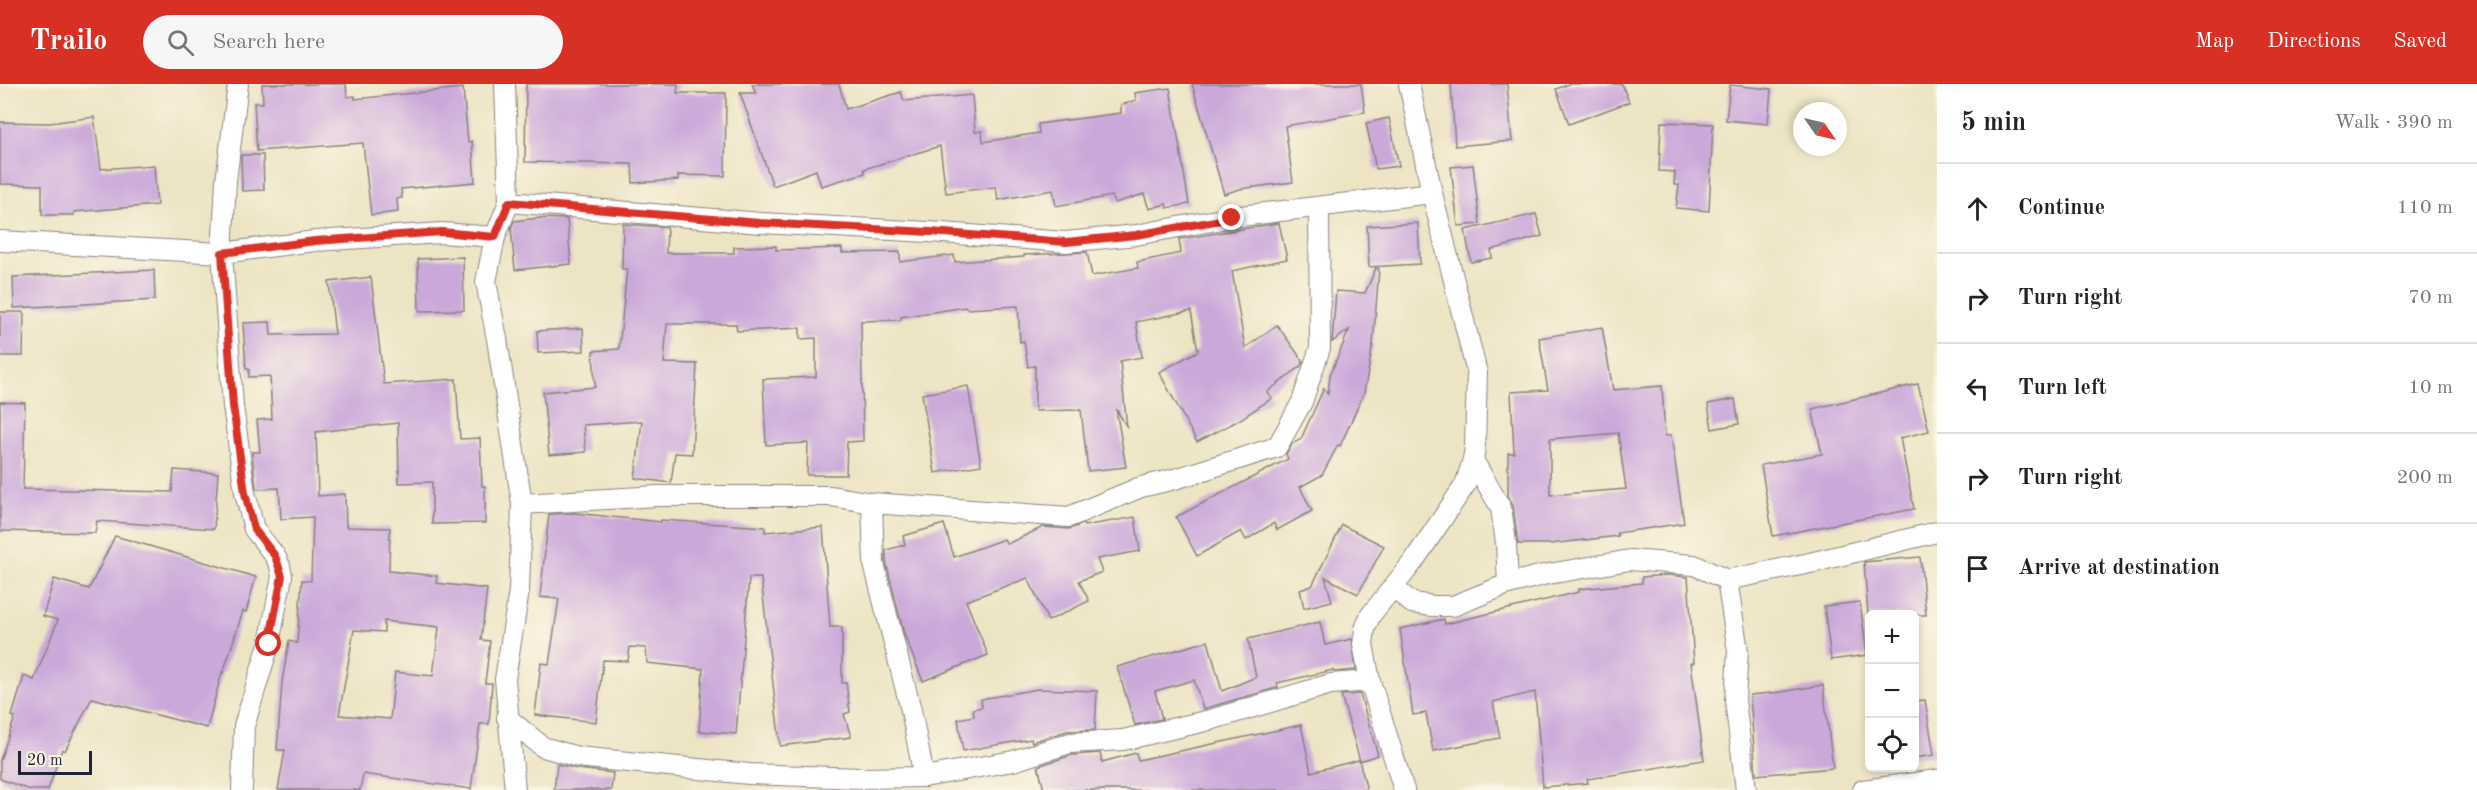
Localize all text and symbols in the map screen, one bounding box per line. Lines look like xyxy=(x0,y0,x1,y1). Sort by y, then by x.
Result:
search box xyxy=(143,15,563,69)
icon: search xyxy=(164,26,197,59)
text: Trailo xyxy=(30,28,107,56)
text: Search here xyxy=(212,31,325,53)
text: Map xyxy=(2195,31,2234,52)
text: Directions xyxy=(2267,31,2361,52)
text: Saved xyxy=(2394,31,2447,52)
north arrow xyxy=(1793,102,1847,156)
text: 5 min xyxy=(1961,110,2026,136)
text: Walk · 390 m xyxy=(2334,113,2453,133)
icon: ahead xyxy=(1961,192,1994,225)
text: Continue xyxy=(2018,197,2105,219)
text: 110 m xyxy=(2397,198,2453,218)
route end xyxy=(1218,204,1244,230)
icon: right xyxy=(1961,282,1994,315)
text: Turn right xyxy=(2018,287,2122,309)
text: 70 m xyxy=(2408,288,2453,308)
icon: left xyxy=(1961,372,1994,405)
text: Turn left xyxy=(2018,377,2107,399)
text: 10 m xyxy=(2408,378,2453,398)
icon: right xyxy=(1961,462,1994,495)
text: Turn right xyxy=(2018,467,2122,489)
text: 200 m xyxy=(2397,468,2453,488)
icon: arrive xyxy=(1961,552,1994,585)
text: Arrive at destination xyxy=(2018,557,2220,579)
map controls xyxy=(1865,610,1919,772)
button: + xyxy=(1865,610,1919,664)
route start xyxy=(255,630,281,656)
button: − xyxy=(1865,664,1919,718)
button: locate xyxy=(1865,718,1919,772)
scale bar xyxy=(18,748,92,776)
text: 20 m xyxy=(27,753,63,769)

